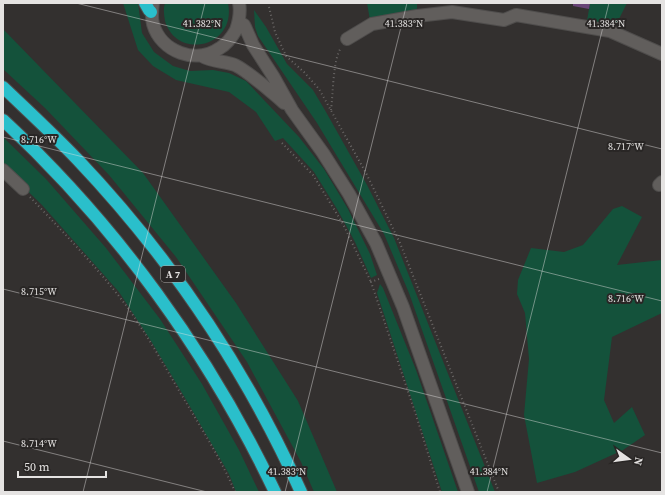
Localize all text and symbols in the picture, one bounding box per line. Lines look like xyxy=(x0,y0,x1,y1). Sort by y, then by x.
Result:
text: 41.382°N xyxy=(183,17,221,30)
text: 41.383°N xyxy=(385,17,423,30)
text: 41.384°N xyxy=(587,17,625,30)
text: 8.716°W xyxy=(21,133,57,146)
text: 8.717°W xyxy=(608,140,644,153)
road number: A 7 xyxy=(161,266,185,282)
text: 8.715°W xyxy=(21,285,57,298)
text: 8.716°W xyxy=(608,292,644,305)
text: 8.714°W xyxy=(21,437,57,450)
north arrow xyxy=(609,439,649,479)
scale bar xyxy=(18,453,106,479)
text: N xyxy=(630,456,646,467)
text: 50 m xyxy=(24,459,50,475)
text: 41.383°N xyxy=(268,465,306,478)
text: 41.384°N xyxy=(470,465,508,478)

